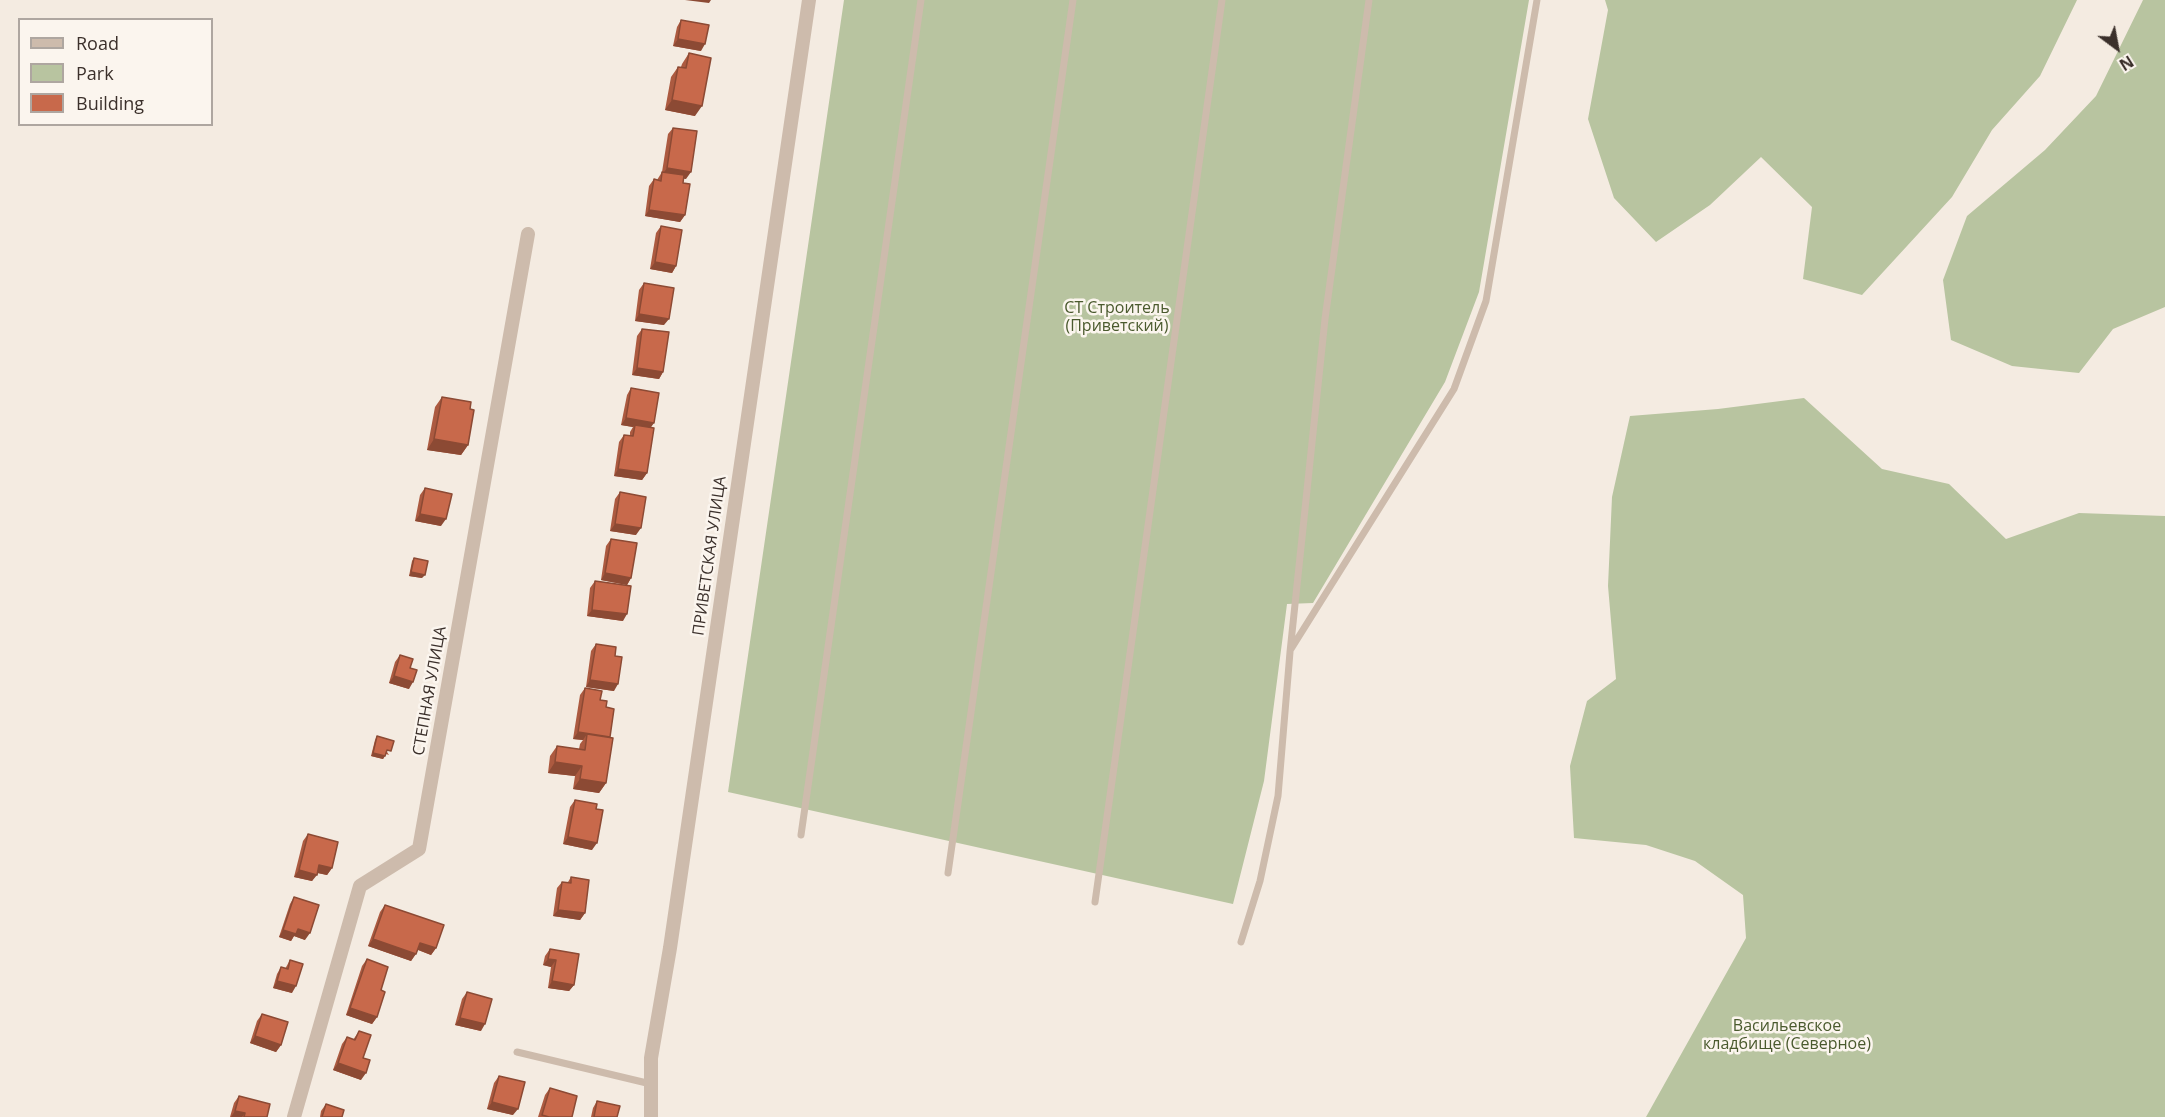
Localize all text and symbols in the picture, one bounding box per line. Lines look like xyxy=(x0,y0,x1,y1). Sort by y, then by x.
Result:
legend xyxy=(18,18,213,126)
north arrow xyxy=(2087,18,2147,78)
text: Road xyxy=(76,31,119,55)
text: N xyxy=(2115,50,2138,76)
text: Park xyxy=(76,61,114,85)
text: Building xyxy=(76,91,144,115)
park label: СТ Строитель (Приветский) xyxy=(1064,298,1170,336)
street label: ПРИВЕТСКАЯ УЛИЦА xyxy=(689,475,731,637)
street label: СТЕПНАЯ УЛИЦА xyxy=(409,625,451,757)
park label: Васильевское кладбище (Северное) xyxy=(1703,1016,1871,1054)

